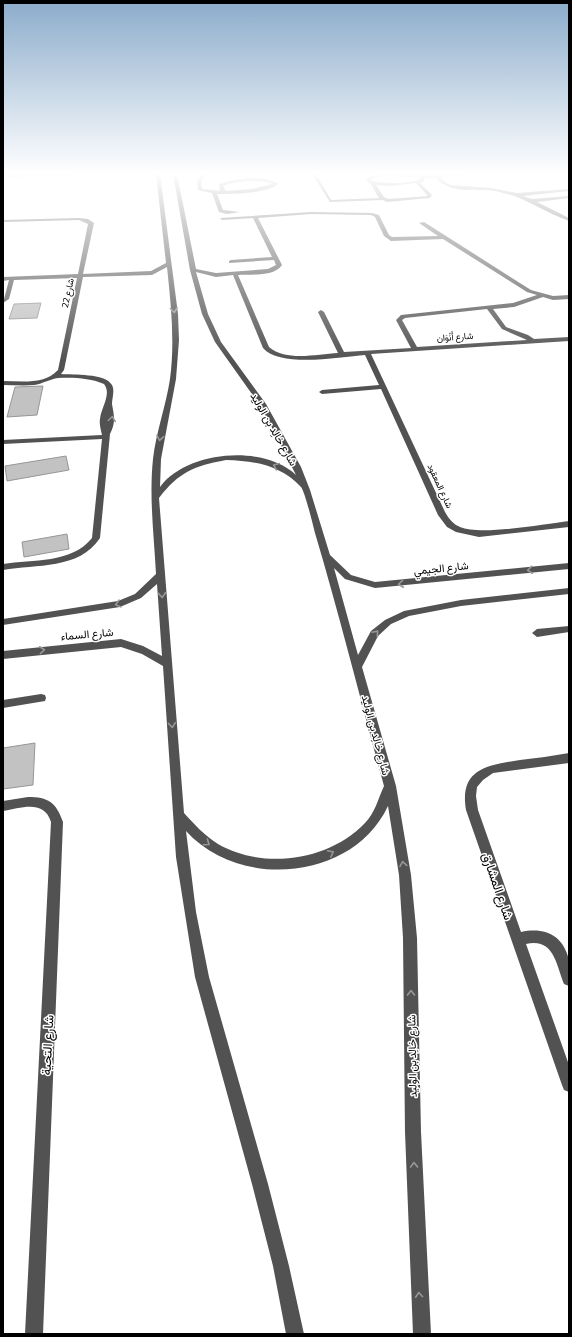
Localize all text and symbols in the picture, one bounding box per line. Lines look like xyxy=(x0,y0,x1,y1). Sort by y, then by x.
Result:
street label: شارع 22 xyxy=(59,277,77,309)
one-way arrow xyxy=(170,307,179,313)
street label: شارع أَنْوَان xyxy=(436,329,474,344)
street label: شارع خالِد بن الوليد xyxy=(246,390,301,469)
one-way arrow xyxy=(107,416,116,423)
one-way arrow xyxy=(156,435,165,441)
street label: شارع المعقود xyxy=(425,462,455,510)
one-way arrow xyxy=(273,463,280,471)
street label: شارع الجيمي xyxy=(413,558,470,581)
one-way arrow xyxy=(527,566,533,575)
one-way arrow xyxy=(398,579,404,588)
one-way arrow xyxy=(158,592,167,599)
one-way arrow xyxy=(114,600,121,608)
street label: شارع السماء xyxy=(60,625,114,644)
one-way arrow xyxy=(371,630,379,638)
one-way arrow xyxy=(39,646,45,655)
street label: شارع خالِد بن الوليد xyxy=(358,693,394,777)
one-way arrow xyxy=(168,722,177,728)
one-way arrow xyxy=(203,838,210,846)
street label: شارع المشارق xyxy=(477,850,517,922)
one-way arrow xyxy=(327,851,334,858)
one-way arrow xyxy=(399,860,407,867)
one-way arrow xyxy=(407,990,415,996)
street label: شارع التحية xyxy=(37,1014,59,1076)
street label: شارع خالِد بن الوليد xyxy=(404,1014,421,1097)
one-way arrow xyxy=(410,1162,419,1168)
one-way arrow xyxy=(415,1292,424,1298)

